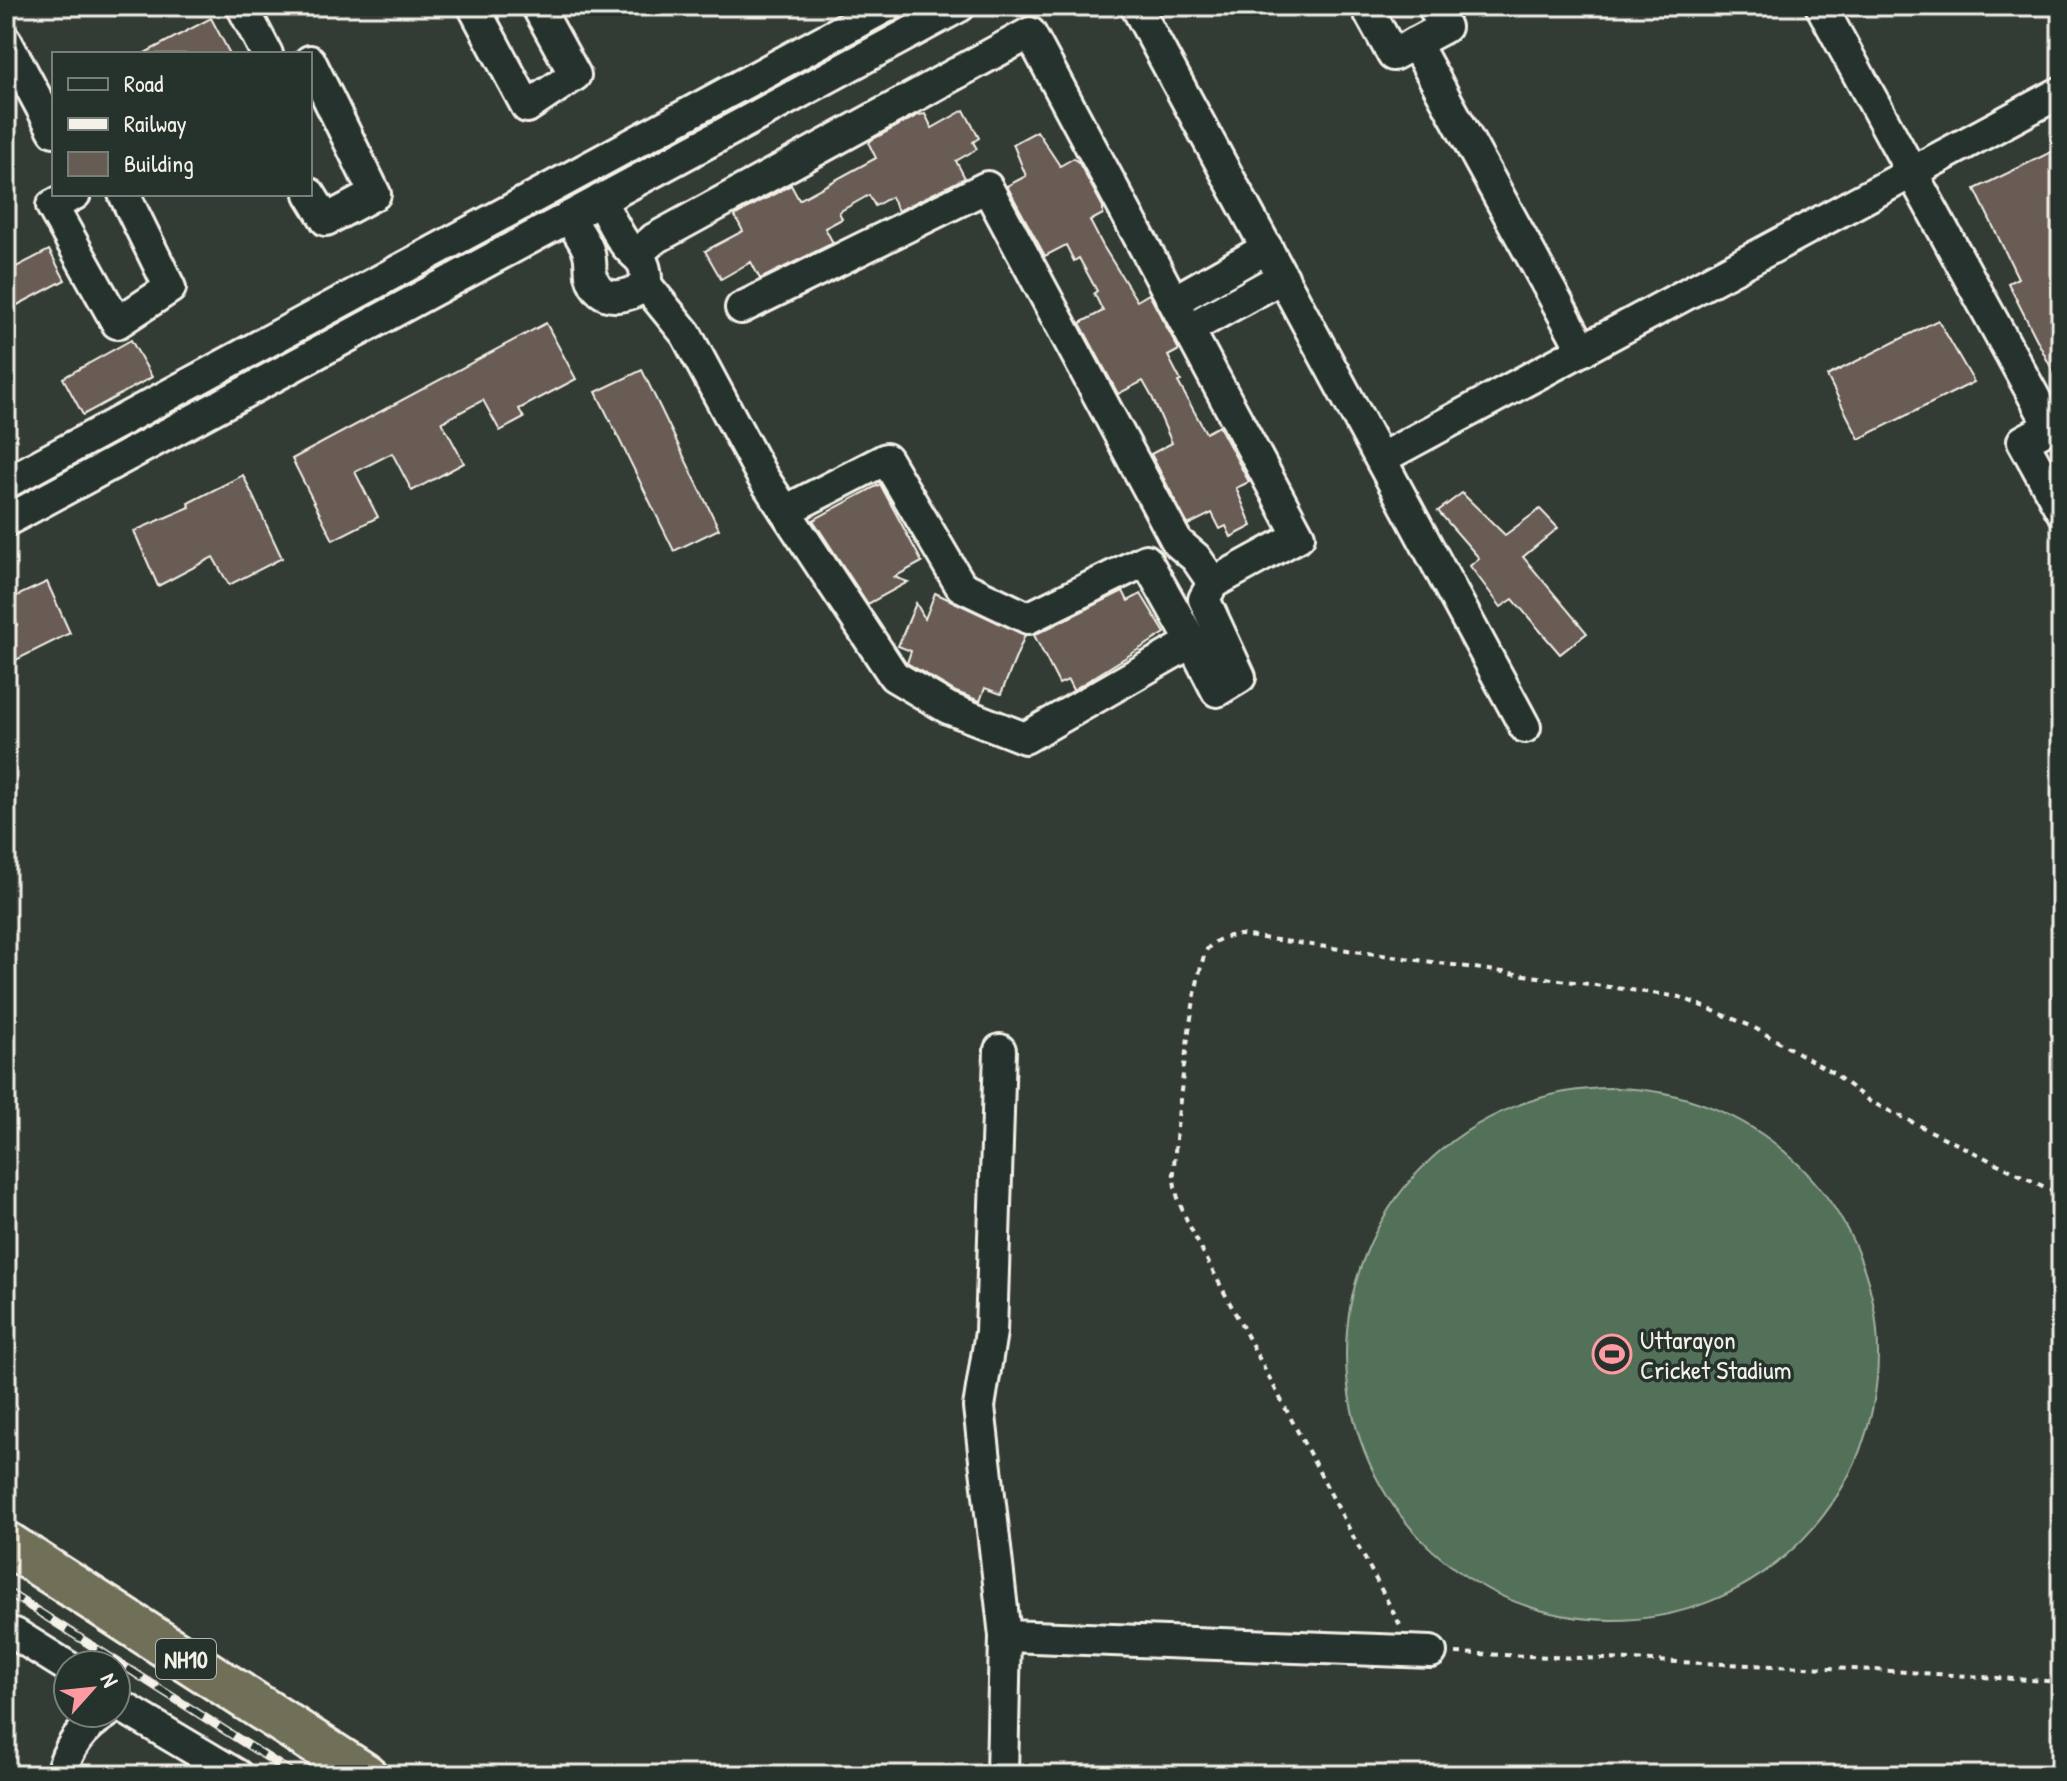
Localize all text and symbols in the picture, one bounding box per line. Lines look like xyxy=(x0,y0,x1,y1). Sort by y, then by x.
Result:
legend xyxy=(52,52,312,196)
text: Road xyxy=(124,67,163,99)
text: Railway xyxy=(124,107,187,139)
text: Building xyxy=(124,147,194,179)
place label: Uttarayon Cricket Stadium xyxy=(1640,1322,1791,1387)
sports icon: Uttarayon Cricket Stadium xyxy=(1591,1333,1633,1375)
road number: NH10 xyxy=(156,1639,216,1679)
north arrow xyxy=(52,1649,132,1729)
text: N xyxy=(94,1668,126,1692)

